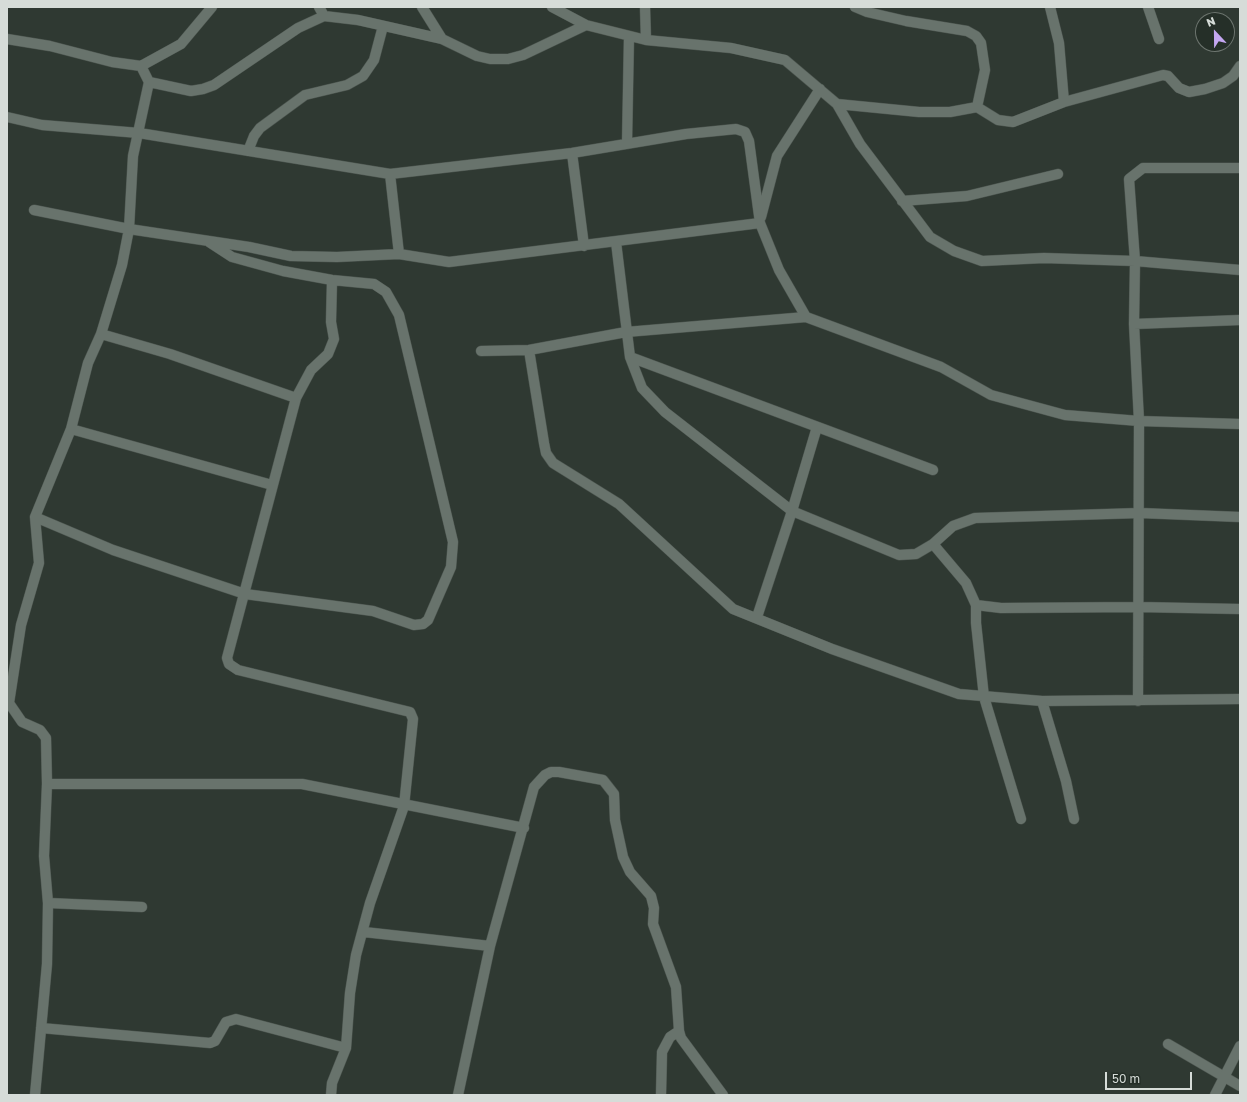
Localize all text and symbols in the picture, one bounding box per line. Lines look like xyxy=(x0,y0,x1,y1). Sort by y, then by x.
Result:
north arrow xyxy=(1195,12,1235,52)
text: N xyxy=(1204,14,1217,29)
scale bar xyxy=(1107,1064,1194,1090)
text: 50 m xyxy=(1112,1071,1140,1086)

